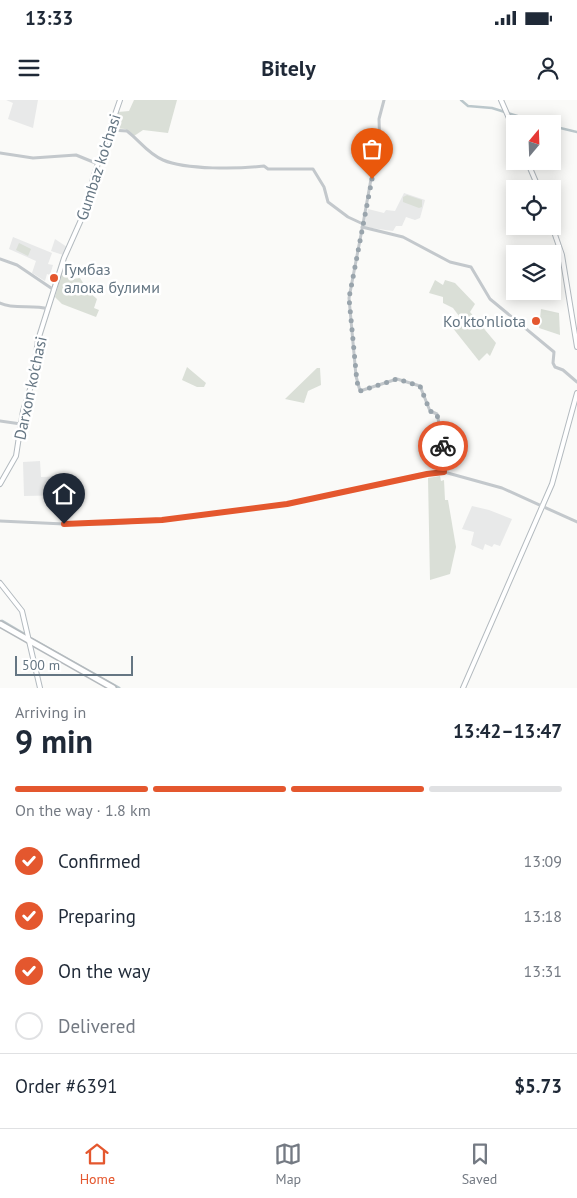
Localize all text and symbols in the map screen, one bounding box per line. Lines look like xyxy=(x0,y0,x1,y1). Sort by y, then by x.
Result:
text: 13:33 xyxy=(25,6,73,30)
icon: menu xyxy=(15,54,43,82)
text: Bitely xyxy=(261,54,316,82)
icon: person xyxy=(534,54,562,82)
street label: Gumbaz ko'chasi xyxy=(71,111,125,223)
north arrow xyxy=(506,115,561,170)
map controls xyxy=(506,115,561,300)
pin xyxy=(351,128,393,179)
icon: bag xyxy=(358,135,386,163)
button: locate xyxy=(506,180,561,235)
button: layers xyxy=(506,245,561,300)
place label: Гумбаз алока булими xyxy=(64,259,160,297)
marker: Гумбаз алока булими xyxy=(48,272,60,284)
place label: Ko'kto'nliota xyxy=(443,311,526,331)
marker: Ko'kto'nliota xyxy=(530,315,542,327)
street label: Darxon ko'chasi xyxy=(9,334,51,442)
courier xyxy=(418,421,468,471)
icon: bike xyxy=(429,432,457,460)
pin xyxy=(43,473,85,524)
icon: home xyxy=(50,480,78,508)
scale bar xyxy=(15,653,132,676)
text: 500 m xyxy=(22,656,60,674)
text: Arriving in xyxy=(15,702,86,722)
text: 13:42–13:47 xyxy=(453,719,562,743)
text: 9 min xyxy=(15,720,93,762)
text: On the way · 1.8 km xyxy=(15,800,151,820)
icon: check xyxy=(15,847,43,875)
text: Confirmed xyxy=(58,849,141,873)
text: 13:09 xyxy=(524,851,562,871)
icon: check xyxy=(15,902,43,930)
text: Preparing xyxy=(58,904,136,928)
text: 13:18 xyxy=(524,906,562,926)
icon: check xyxy=(15,957,43,985)
text: On the way xyxy=(58,959,150,983)
text: 13:31 xyxy=(524,961,562,981)
text: Delivered xyxy=(58,1014,136,1038)
text: Order #6391 xyxy=(15,1074,118,1098)
text: $5.73 xyxy=(514,1074,562,1098)
tab: Home xyxy=(80,1140,115,1188)
tab: Map xyxy=(274,1140,302,1188)
tab: Saved xyxy=(462,1140,497,1188)

